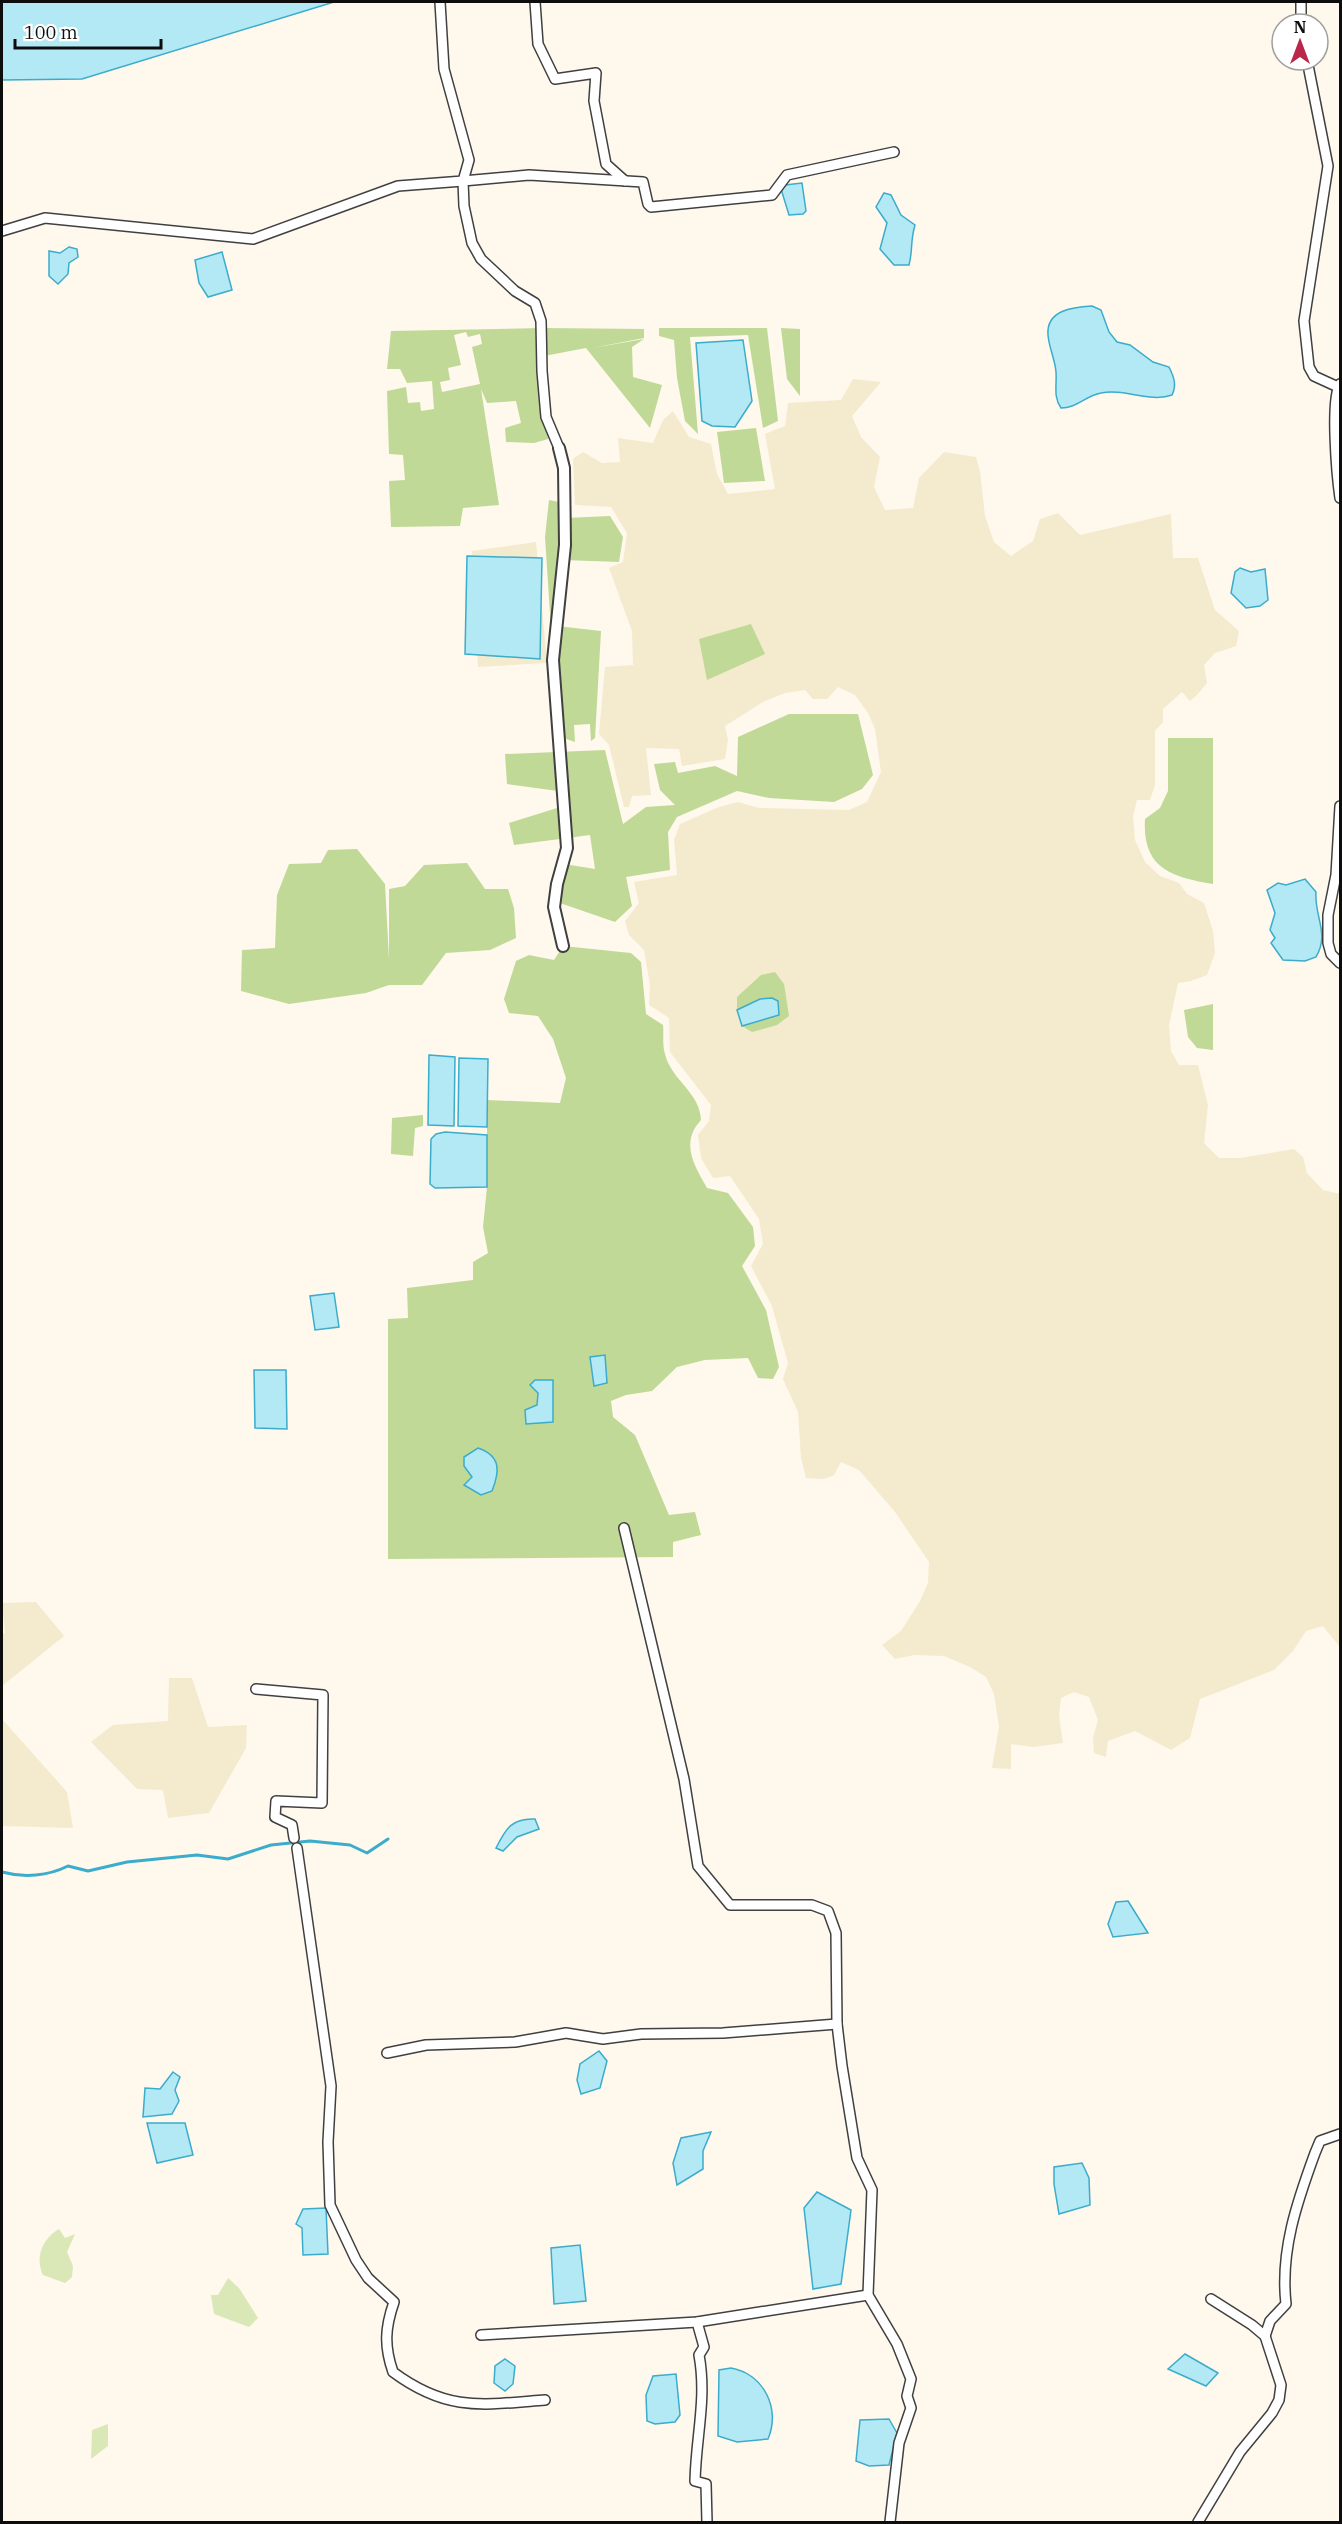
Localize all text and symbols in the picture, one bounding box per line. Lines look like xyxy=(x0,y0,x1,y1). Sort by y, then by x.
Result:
scale bar xyxy=(15,12,160,50)
north arrow xyxy=(1270,12,1330,72)
text: N xyxy=(1294,17,1306,37)
text: 100 m xyxy=(24,21,78,44)

